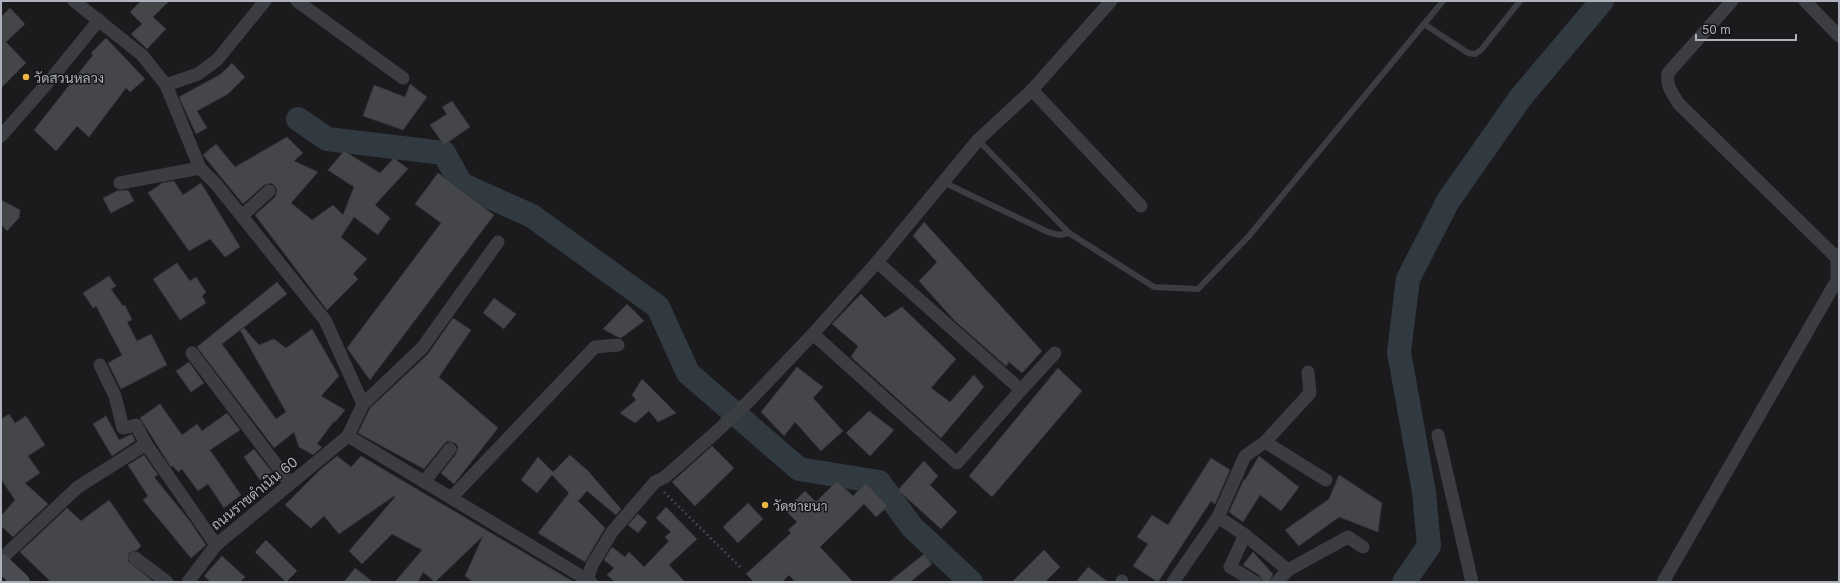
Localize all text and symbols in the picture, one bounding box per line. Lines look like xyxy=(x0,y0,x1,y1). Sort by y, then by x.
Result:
scale bar xyxy=(1696,16,1796,42)
text: 50 m xyxy=(1702,22,1731,37)
place label: วัดสวนหลวง xyxy=(34,69,104,86)
marker: วัดสวนหลวง xyxy=(21,72,31,82)
street label: ถนนราขดำเนิน 60 xyxy=(207,453,301,533)
place label: วัดชายนา xyxy=(773,497,827,514)
marker: วัดชายนา xyxy=(760,500,770,510)

